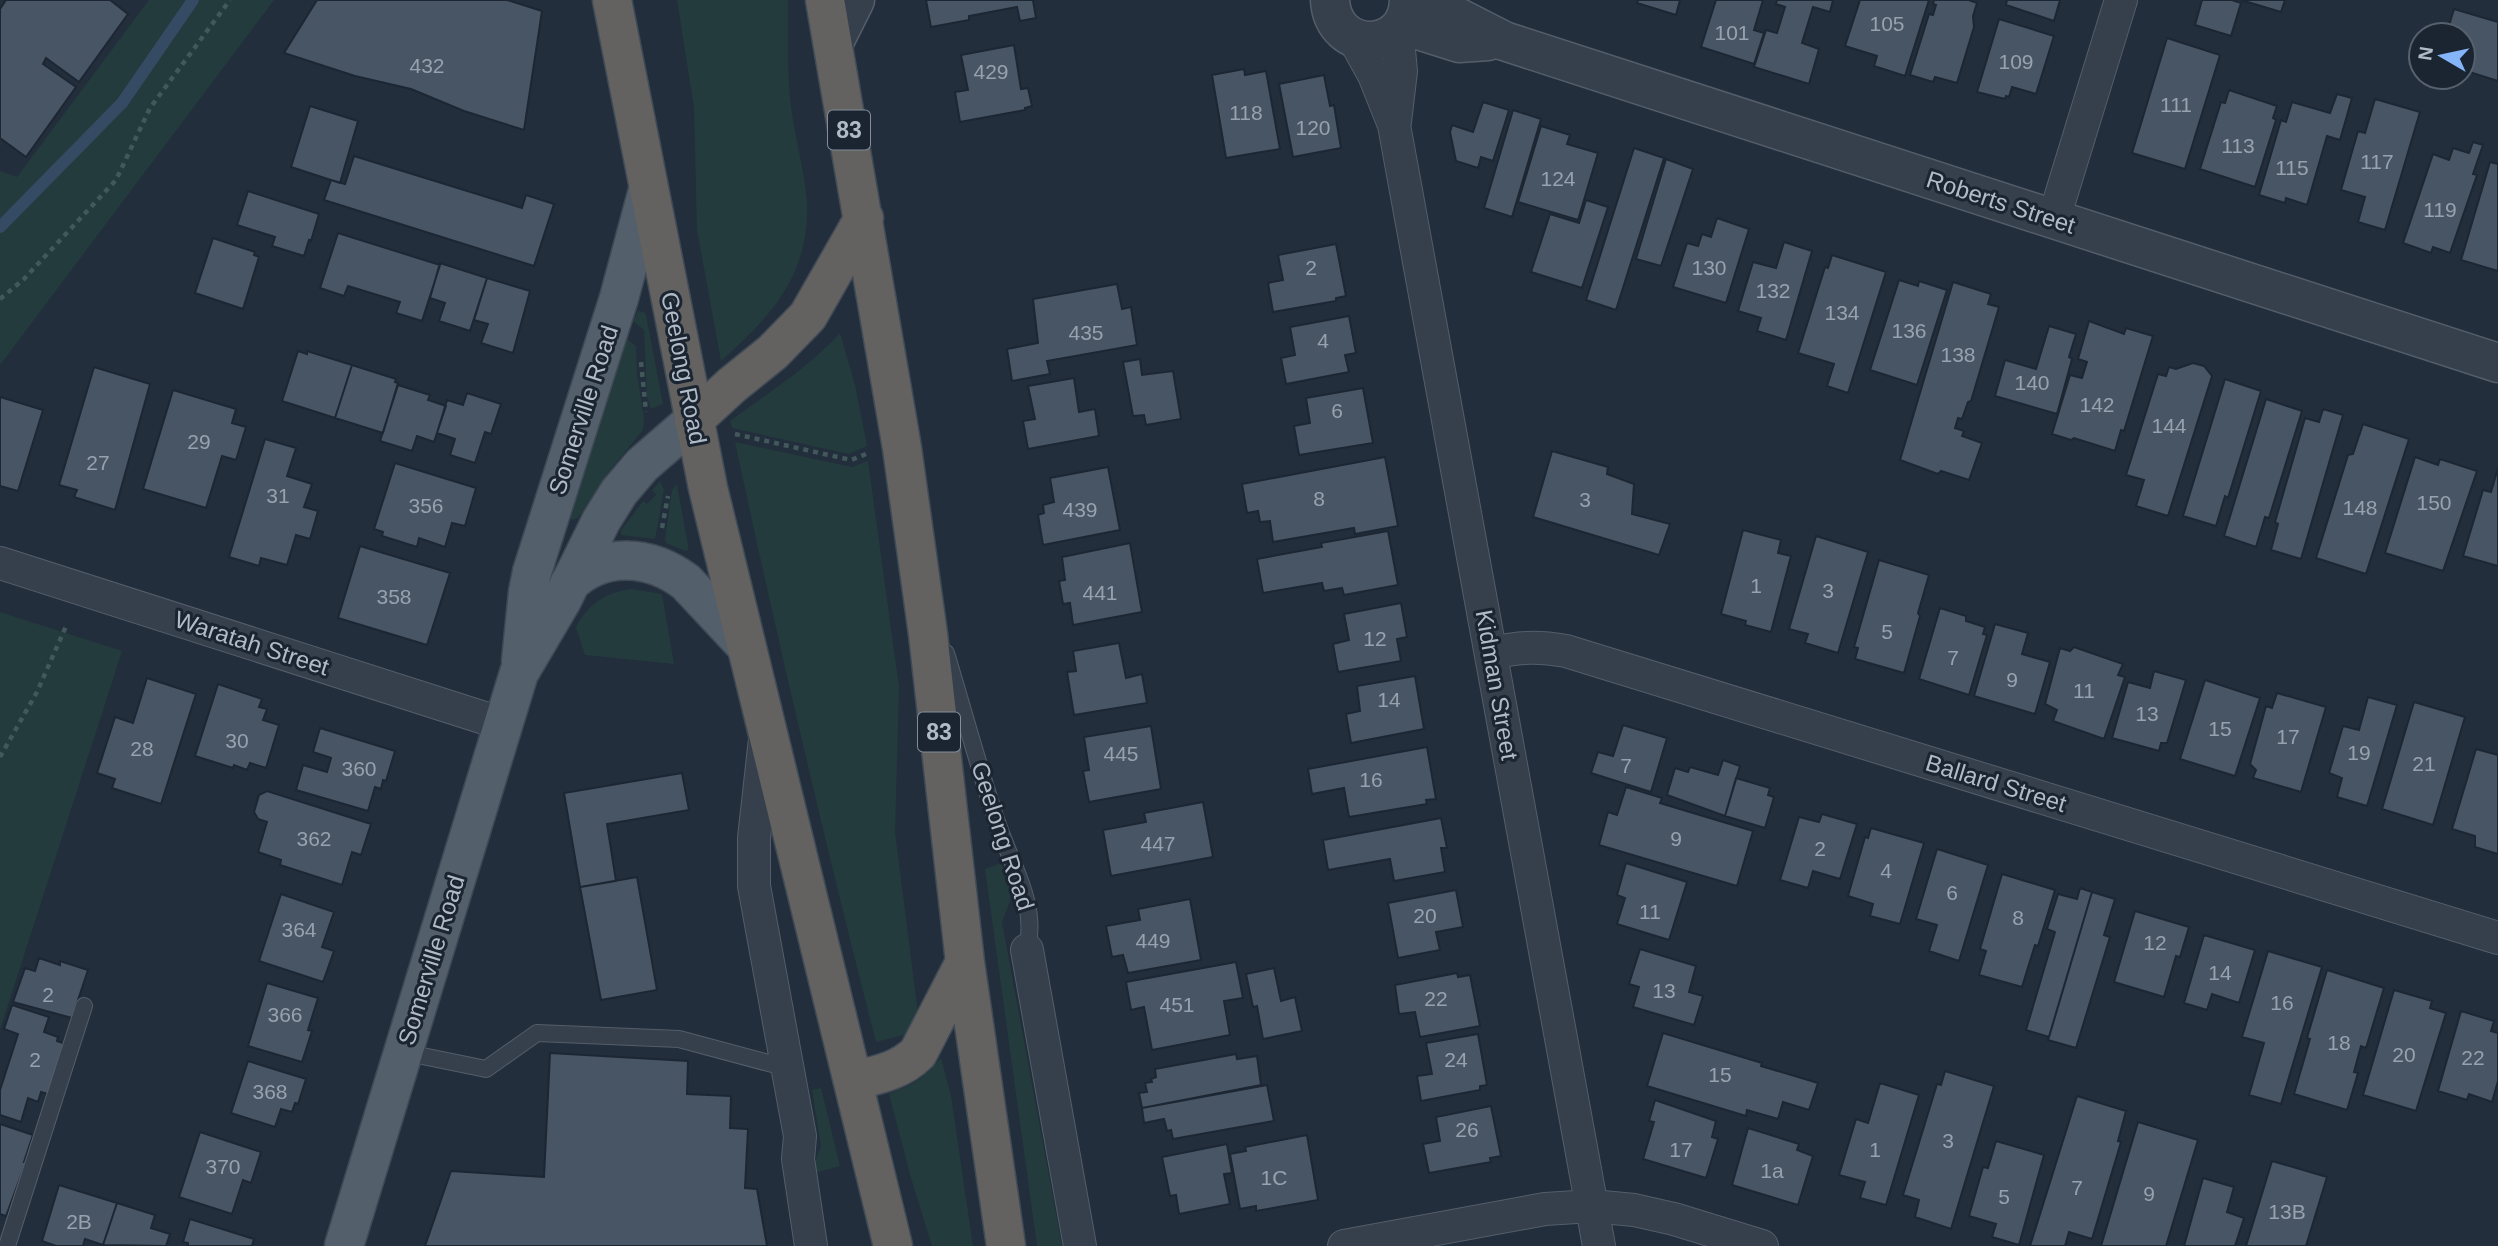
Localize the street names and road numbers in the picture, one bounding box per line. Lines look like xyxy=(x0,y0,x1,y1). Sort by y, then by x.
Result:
road number: 83 xyxy=(828,111,870,150)
street label: Roberts Street xyxy=(1923,165,2079,239)
street label: Geelong Road xyxy=(656,289,712,447)
street label: Somerville Road xyxy=(543,322,623,498)
street label: Waratah Street xyxy=(171,605,333,681)
street label: Kidman Street xyxy=(1471,608,1524,763)
road number: 83 xyxy=(918,712,960,752)
street label: Ballard Street xyxy=(1923,749,2070,817)
street label: Geelong Road xyxy=(966,758,1040,914)
street label: Somerville Road xyxy=(392,872,470,1048)

